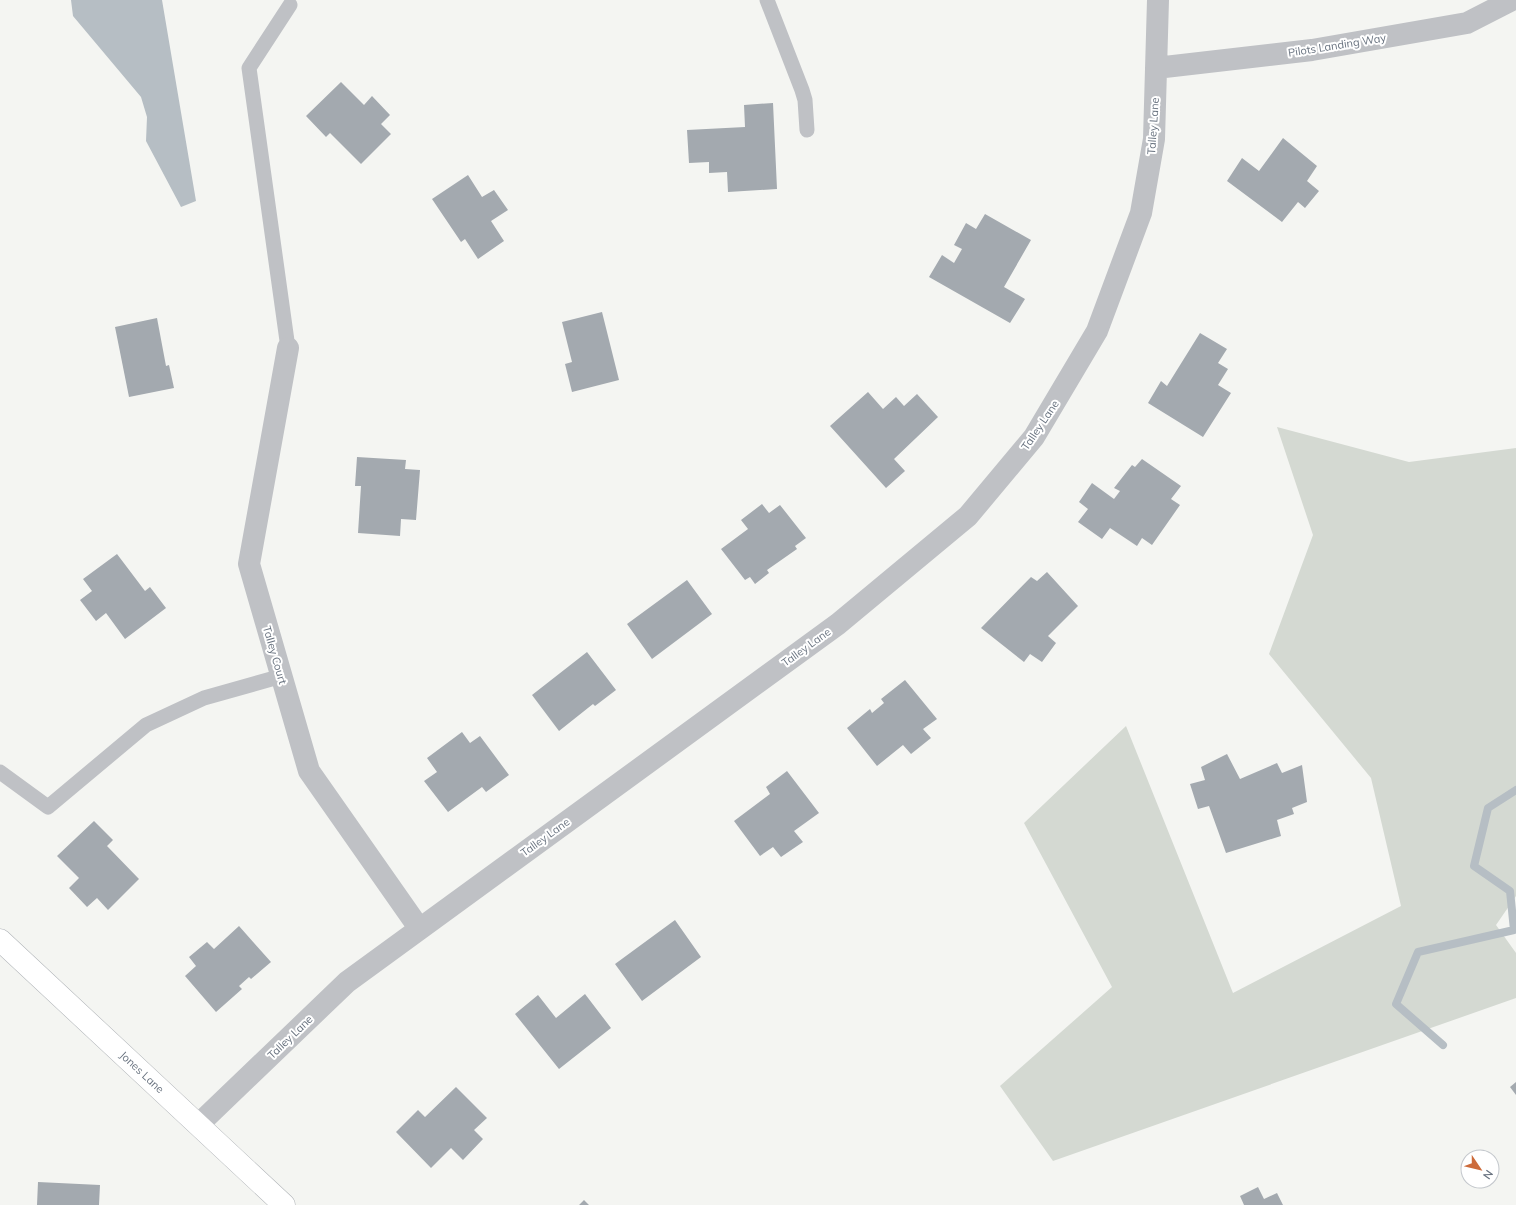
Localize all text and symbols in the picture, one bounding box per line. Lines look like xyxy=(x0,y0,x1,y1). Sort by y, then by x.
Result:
street label: Pilots Landing Way xyxy=(1287,30,1387,60)
street label: Talley Lane xyxy=(1144,97,1162,155)
street label: Talley Lane xyxy=(1018,397,1062,453)
street label: Talley Court xyxy=(260,624,290,686)
street label: Talley Lane xyxy=(779,624,833,670)
street label: Talley Lane xyxy=(518,814,572,860)
street label: Talley Lane xyxy=(265,1012,315,1062)
street label: Jones Lane xyxy=(117,1048,167,1096)
north arrow xyxy=(1460,1149,1500,1189)
text: N xyxy=(1480,1167,1496,1182)

